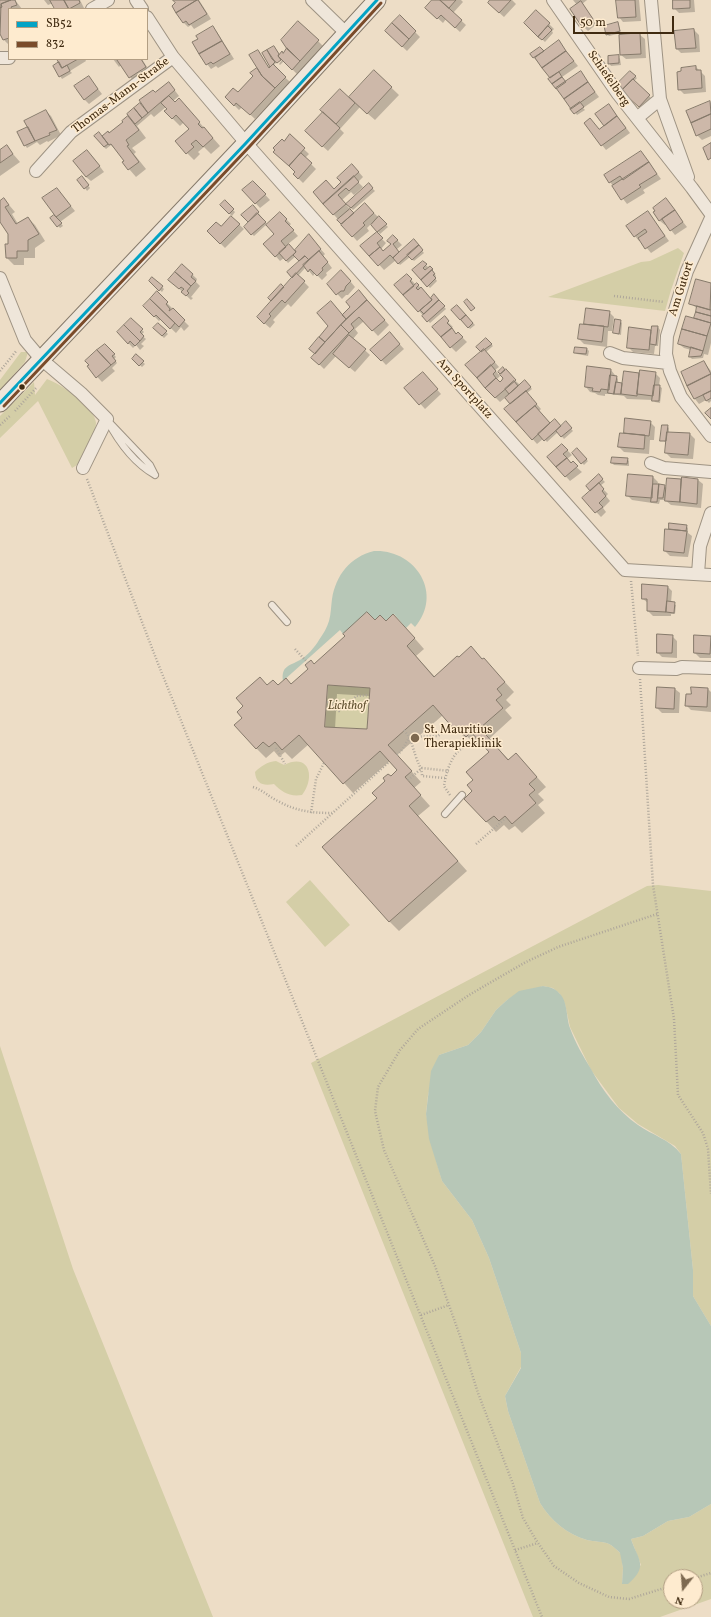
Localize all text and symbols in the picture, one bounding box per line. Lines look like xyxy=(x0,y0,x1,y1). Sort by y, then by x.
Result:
legend xyxy=(8,8,148,60)
scale bar xyxy=(575,8,676,34)
text: 50 m xyxy=(580,15,606,31)
text: SB52 xyxy=(46,16,72,32)
text: 832 xyxy=(46,36,65,52)
street label: Schiefelberg xyxy=(583,48,633,110)
street label: Thomas-Mann-Straße xyxy=(70,55,172,137)
street label: Am Gutort xyxy=(666,260,698,318)
street label: Am Sportplatz xyxy=(433,356,495,422)
unlabelled marker xyxy=(17,382,27,392)
park label: Lichthof xyxy=(328,700,366,714)
place label: St. Mauritius Therapieklinik xyxy=(424,724,502,752)
marker: St. Mauritius Therapieklinik xyxy=(409,732,421,744)
north arrow xyxy=(663,1569,703,1609)
text: N xyxy=(674,1592,686,1608)

